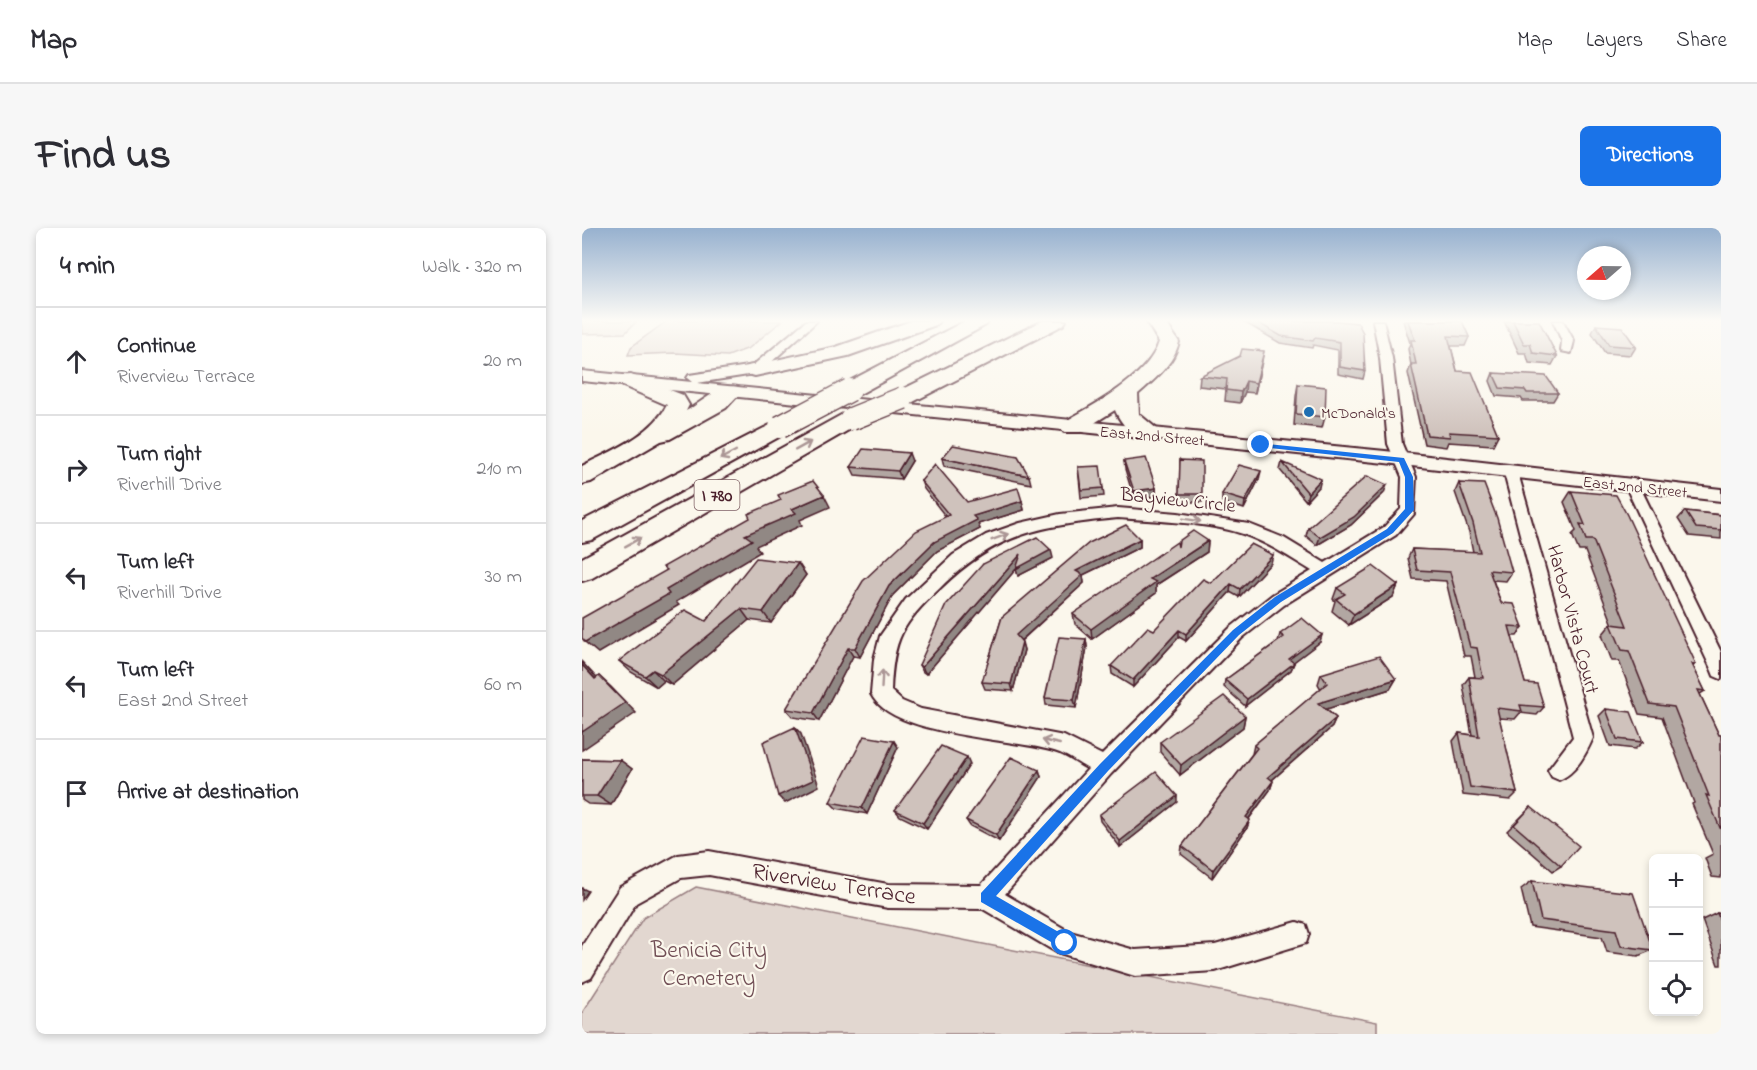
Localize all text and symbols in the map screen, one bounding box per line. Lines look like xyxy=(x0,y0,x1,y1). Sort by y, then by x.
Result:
text: Map xyxy=(30,21,77,62)
text: Map xyxy=(1517,26,1553,56)
text: Layers xyxy=(1586,26,1643,56)
text: Share xyxy=(1676,26,1727,56)
text: Find us xyxy=(36,126,171,187)
button: Directions xyxy=(1580,126,1721,186)
north arrow xyxy=(1577,246,1631,300)
text: 4 min xyxy=(60,248,115,286)
text: Walk · 320 m xyxy=(422,253,522,282)
text: Continue xyxy=(117,331,196,363)
icon: ahead xyxy=(60,345,93,378)
text: 20 m xyxy=(483,347,522,376)
text: Riverview Terrace xyxy=(117,363,255,392)
place label: McDonald's xyxy=(1321,402,1396,426)
marker: McDonald's xyxy=(1302,405,1316,419)
street label: East 2nd Street xyxy=(1098,420,1206,454)
route end xyxy=(1247,431,1273,457)
text: Turn right xyxy=(117,439,202,471)
one-way arrow xyxy=(794,440,811,452)
one-way arrow xyxy=(720,450,738,461)
icon: right xyxy=(60,453,93,486)
text: 210 m xyxy=(477,455,522,484)
text: Riverhill Drive xyxy=(117,471,222,500)
street label: East 2nd Street xyxy=(1581,471,1689,505)
road number: I 780 xyxy=(694,480,740,510)
street label: Bayview Circle xyxy=(1118,481,1237,522)
one-way arrow xyxy=(1182,515,1201,526)
one-way arrow xyxy=(990,530,1009,541)
one-way arrow xyxy=(624,536,641,548)
street label: Harbor Vista Court xyxy=(1538,542,1605,698)
text: Turn left xyxy=(117,547,194,579)
icon: left xyxy=(60,561,93,594)
text: 30 m xyxy=(485,563,522,592)
text: Riverhill Drive xyxy=(117,579,222,608)
text: Turn left xyxy=(117,655,194,687)
icon: left xyxy=(60,669,93,702)
one-way arrow xyxy=(877,669,888,689)
text: 60 m xyxy=(484,671,522,700)
text: East 2nd Street xyxy=(117,687,248,716)
one-way arrow xyxy=(1042,736,1062,747)
icon: arrive xyxy=(60,777,93,810)
text: Arrive at destination xyxy=(117,777,299,809)
map controls xyxy=(1649,854,1703,1016)
button: + xyxy=(1649,854,1703,908)
street label: Riverview Terrace xyxy=(749,855,918,916)
button: − xyxy=(1649,908,1703,962)
route start xyxy=(1051,929,1077,955)
park label: Benicia City Cemetery xyxy=(650,934,767,998)
button: locate xyxy=(1649,962,1703,1016)

